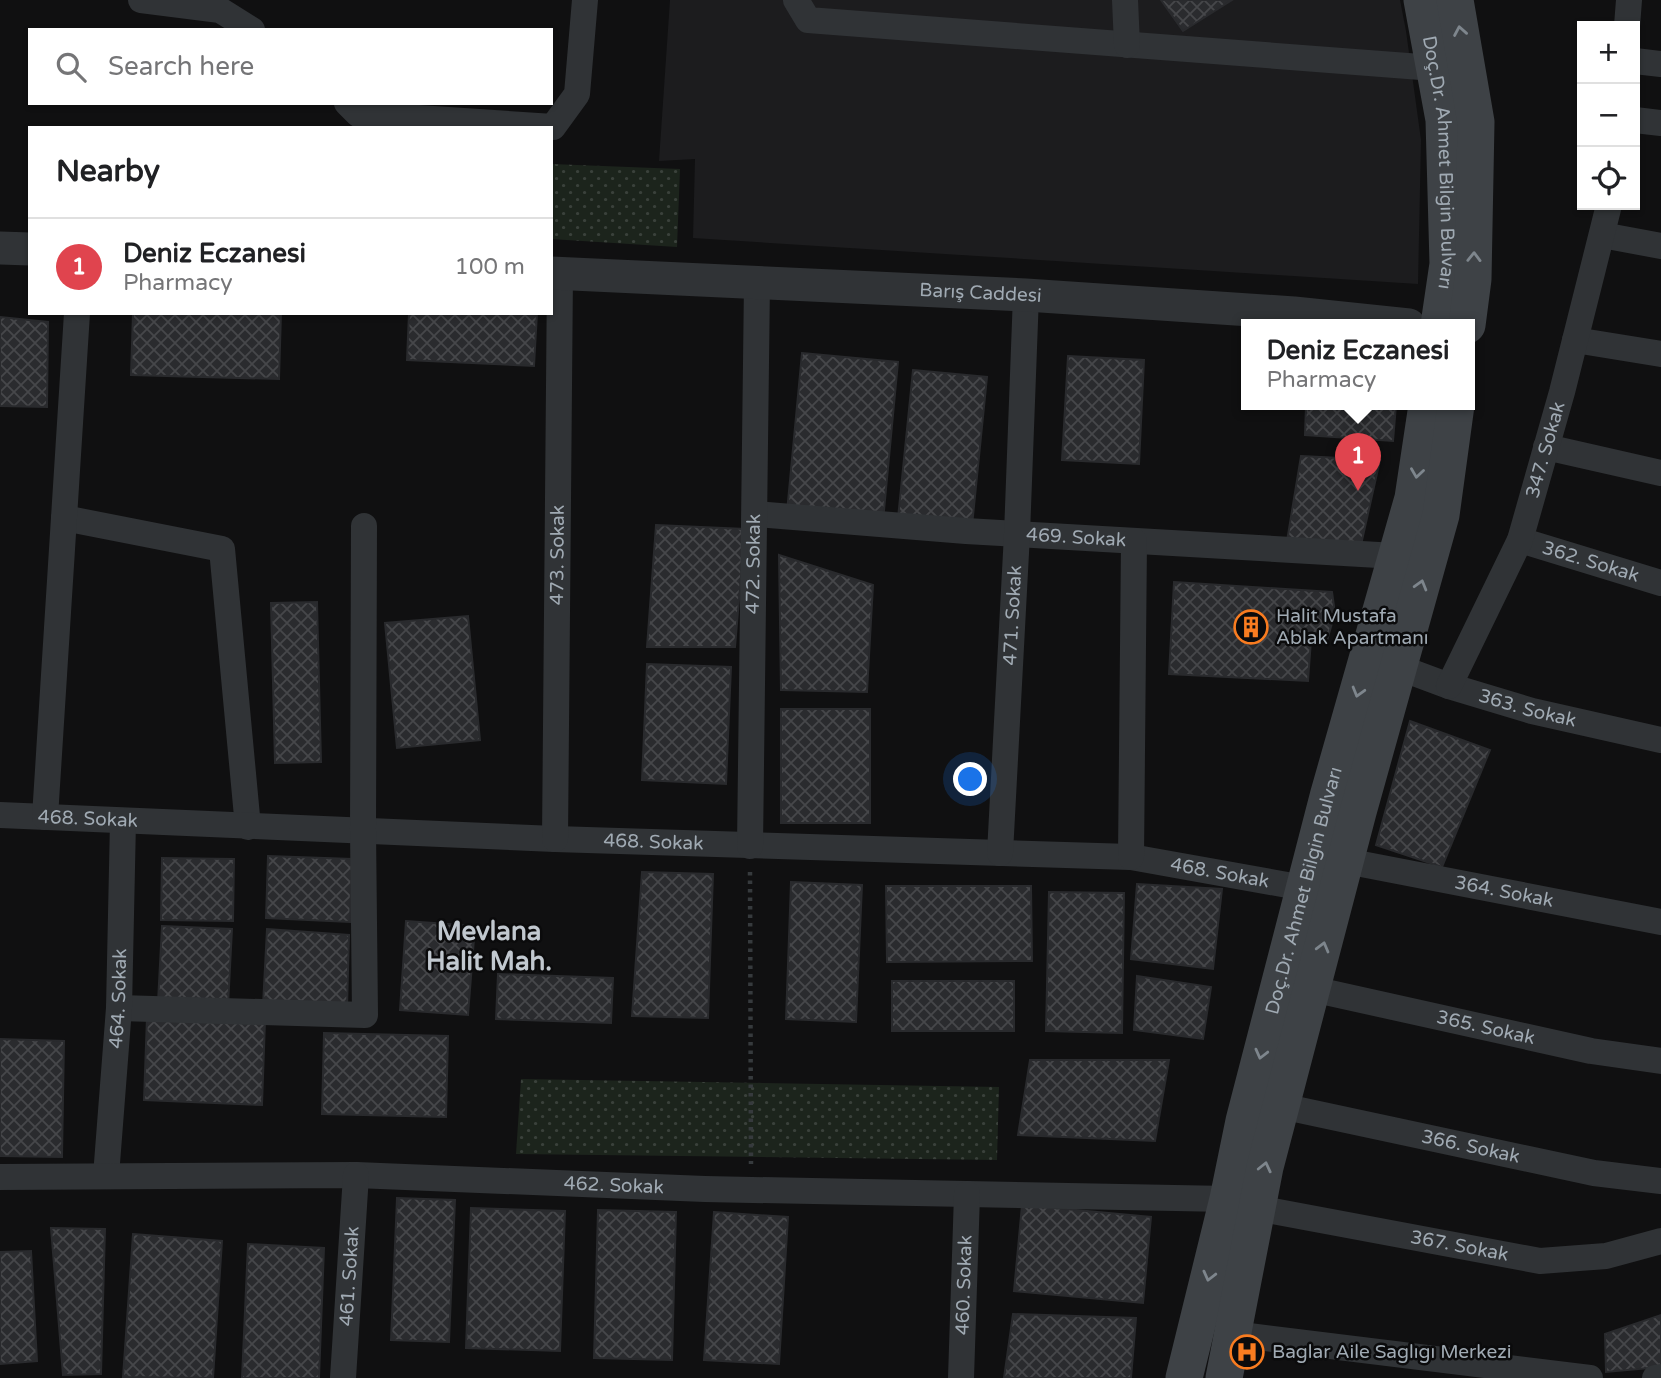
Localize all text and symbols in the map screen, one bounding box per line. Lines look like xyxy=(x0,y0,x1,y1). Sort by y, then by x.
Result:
map controls xyxy=(1577,21,1640,210)
button: + xyxy=(1577,21,1640,84)
one-way arrow xyxy=(1453,25,1468,37)
search box xyxy=(28,28,553,105)
street label: Doç.Dr. Ahmet Bilgin Bulvarı xyxy=(1418,34,1459,291)
icon: search xyxy=(52,48,90,86)
text: Search here xyxy=(108,51,254,82)
button: − xyxy=(1577,84,1640,147)
button: locate xyxy=(1577,147,1640,210)
text: Nearby xyxy=(56,153,160,190)
text: Deniz Eczanesi xyxy=(123,238,306,269)
one-way arrow xyxy=(1466,251,1481,262)
text: 1 xyxy=(72,253,86,281)
text: 100 m xyxy=(455,253,525,281)
text: Pharmacy xyxy=(123,269,233,297)
street label: Barış Caddesi xyxy=(919,279,1042,307)
popup xyxy=(1241,319,1475,410)
text: Deniz Eczanesi xyxy=(1267,335,1449,366)
text: Pharmacy xyxy=(1267,366,1376,394)
street label: 347. Sokak xyxy=(1521,399,1570,501)
pin: 1 xyxy=(1335,433,1381,491)
one-way arrow xyxy=(1409,467,1424,479)
street label: 473. Sokak xyxy=(546,505,569,605)
street label: 472. Sokak xyxy=(742,514,765,614)
street label: 469. Sokak xyxy=(1025,524,1127,551)
street label: 362. Sokak xyxy=(1540,536,1642,587)
street label: 471. Sokak xyxy=(999,565,1026,666)
one-way arrow xyxy=(1413,579,1427,591)
place label: Halit Mustafa Ablak Apartmanı xyxy=(1276,605,1428,649)
building icon: Halit Mustafa Ablak Apartmanı xyxy=(1232,608,1270,646)
street label: 363. Sokak xyxy=(1476,685,1578,732)
one-way arrow xyxy=(1351,686,1366,698)
your location xyxy=(953,762,987,796)
street label: Doç.Dr. Ahmet Bilgin Bulvarı xyxy=(1261,764,1347,1017)
street label: 468. Sokak xyxy=(37,806,138,832)
street label: 468. Sokak xyxy=(603,830,704,855)
street label: 468. Sokak xyxy=(1169,853,1271,893)
street label: 364. Sokak xyxy=(1453,871,1555,912)
district label: Mevlana Halit Mah. xyxy=(426,916,552,977)
one-way arrow xyxy=(1315,941,1329,953)
street label: 464. Sokak xyxy=(105,948,131,1049)
street label: 365. Sokak xyxy=(1435,1006,1537,1049)
one-way arrow xyxy=(1255,1048,1270,1060)
street label: 366. Sokak xyxy=(1419,1125,1522,1168)
one-way arrow xyxy=(1257,1161,1272,1173)
street label: 462. Sokak xyxy=(563,1172,664,1198)
street label: 461. Sokak xyxy=(335,1225,364,1327)
street label: 367. Sokak xyxy=(1409,1226,1510,1266)
street label: 460. Sokak xyxy=(951,1235,977,1335)
one-way arrow xyxy=(1203,1269,1217,1281)
hospital icon: Baglar Aile Saglıgı Merkezi xyxy=(1228,1333,1266,1371)
place label: Baglar Aile Saglıgı Merkezi xyxy=(1272,1341,1511,1363)

